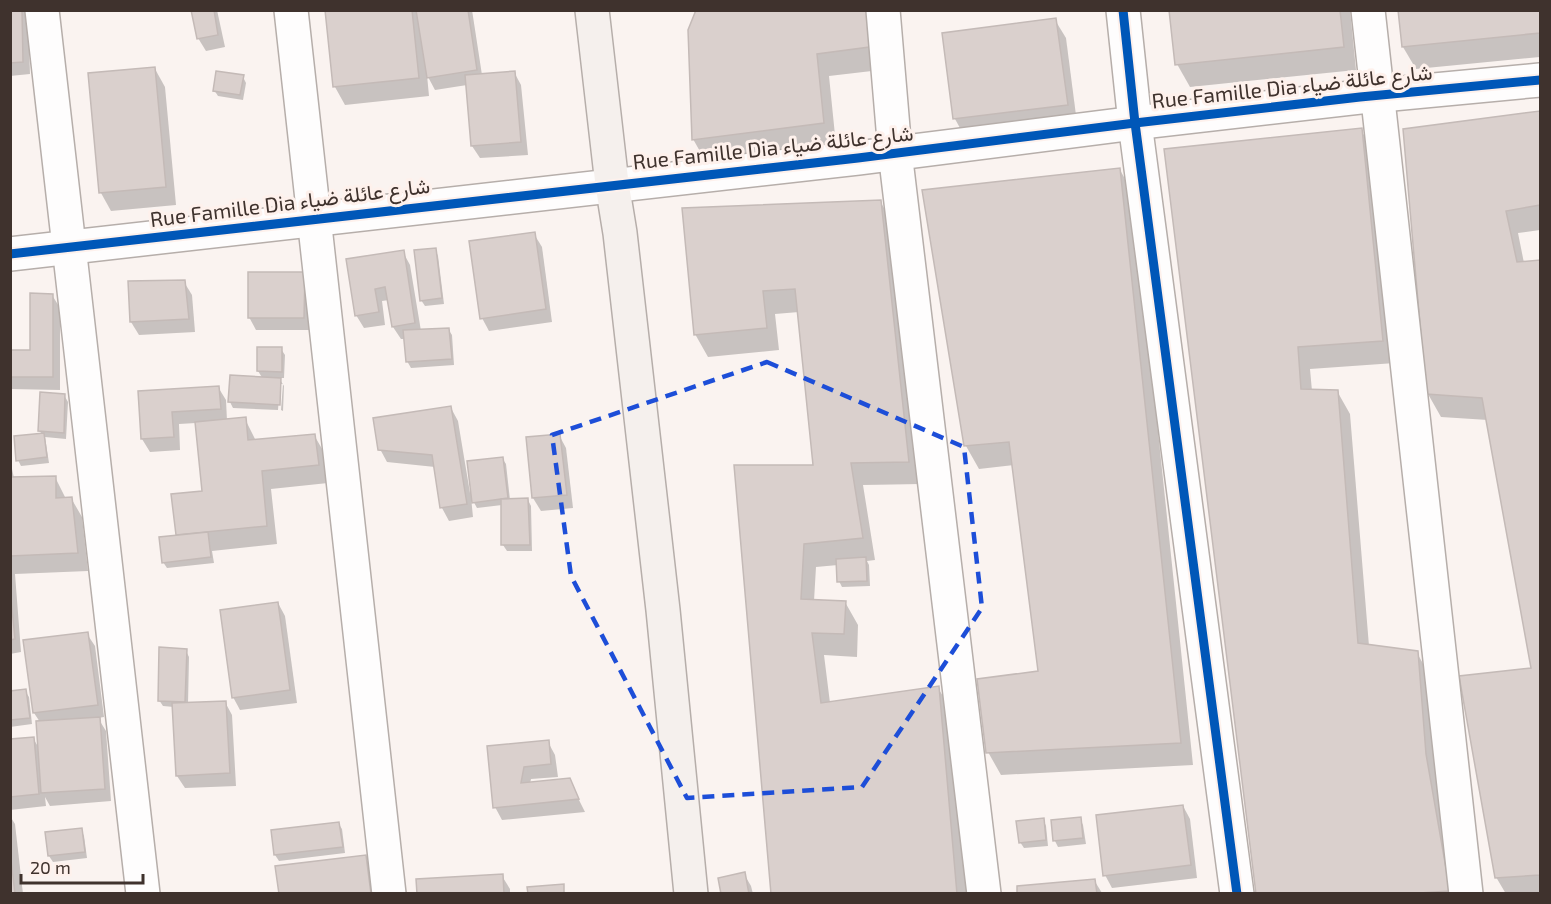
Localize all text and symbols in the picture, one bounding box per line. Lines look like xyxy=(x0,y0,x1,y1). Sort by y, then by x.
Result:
street label: Rue Famille Dia شارع عائلة ضياء xyxy=(1150,58,1434,116)
street label: Rue Famille Dia شارع عائلة ضياء xyxy=(631,119,915,177)
street label: Rue Famille Dia شارع عائلة ضياء xyxy=(148,172,432,234)
scale bar xyxy=(21,847,142,885)
text: 20 m xyxy=(30,856,71,878)

